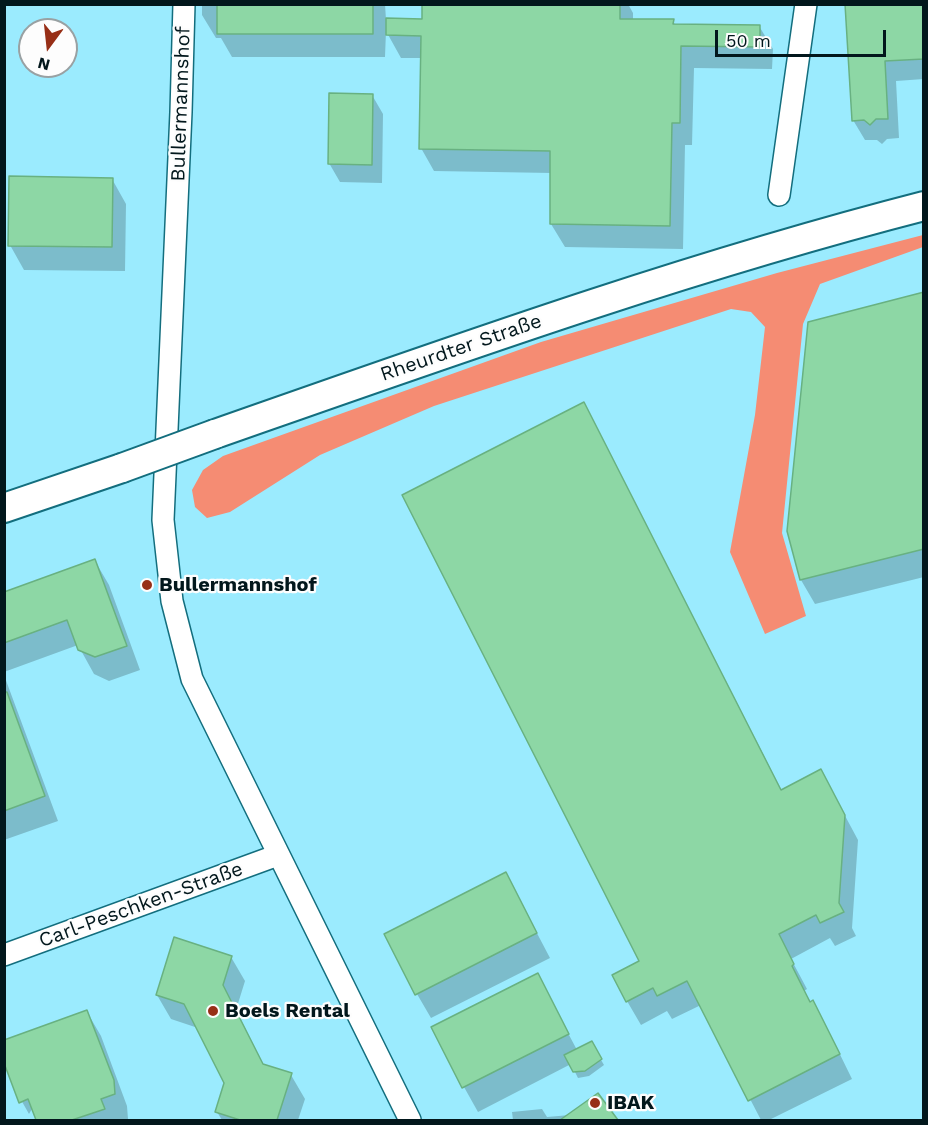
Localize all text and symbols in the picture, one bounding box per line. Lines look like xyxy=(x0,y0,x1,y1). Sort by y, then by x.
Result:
north arrow xyxy=(18,18,78,78)
scale bar xyxy=(718,18,889,56)
street label: Bullermannshof xyxy=(166,26,196,182)
text: 50 m xyxy=(726,30,771,51)
text: N xyxy=(36,53,52,75)
street label: Rheurdter Straße xyxy=(377,309,545,387)
place label: Bullermannshof xyxy=(159,573,317,597)
marker: Bullermannshof xyxy=(140,578,154,592)
street label: Carl-Peschken-Straße xyxy=(36,857,246,953)
place label: Boels Rental xyxy=(225,999,350,1023)
marker: Boels Rental xyxy=(206,1004,220,1018)
place label: IBAK xyxy=(607,1091,654,1115)
marker: IBAK xyxy=(588,1096,602,1110)

